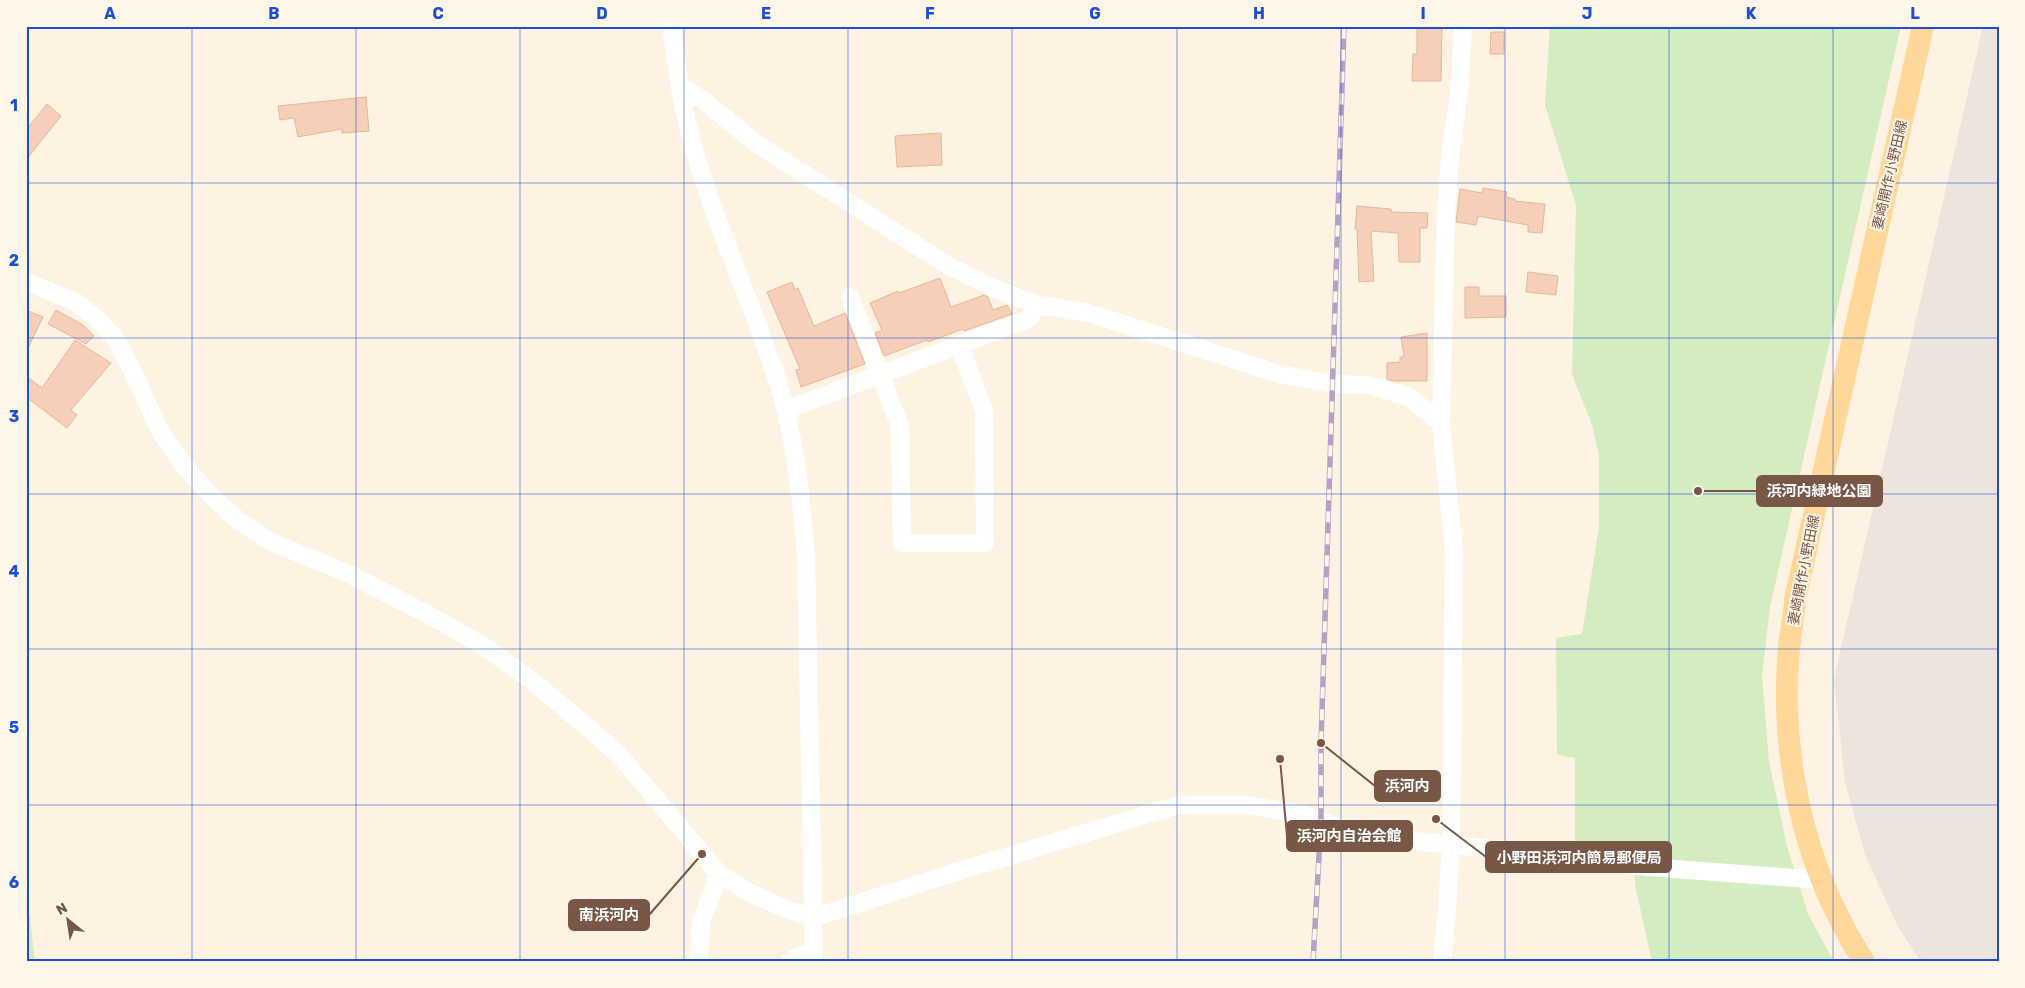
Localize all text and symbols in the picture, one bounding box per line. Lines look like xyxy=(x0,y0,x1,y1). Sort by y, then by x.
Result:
text: A xyxy=(104,4,116,23)
text: B xyxy=(268,4,280,23)
text: C xyxy=(432,4,444,23)
text: D xyxy=(596,4,608,23)
text: E xyxy=(761,4,771,23)
text: F xyxy=(925,4,935,23)
text: G xyxy=(1089,4,1101,23)
text: H xyxy=(1253,4,1265,23)
text: I xyxy=(1420,4,1426,23)
text: J xyxy=(1582,4,1592,23)
text: K xyxy=(1746,4,1757,23)
text: L xyxy=(1910,4,1920,23)
text: 1 xyxy=(10,96,18,115)
street label: 妻崎開作小野田線 xyxy=(1869,119,1911,231)
text: 2 xyxy=(9,251,19,270)
text: 3 xyxy=(9,407,19,426)
callout: 浜河内緑地公園 xyxy=(1757,476,1882,506)
text: 浜河内緑地公園 xyxy=(1766,482,1872,500)
street label: 妻崎開作小野田線 xyxy=(1785,513,1823,627)
text: 4 xyxy=(9,562,20,581)
text: 5 xyxy=(9,718,19,737)
callout: 浜河内 xyxy=(1375,771,1440,801)
text: 浜河内 xyxy=(1384,777,1430,795)
callout: 浜河内自治会館 xyxy=(1287,821,1412,851)
text: 浜河内自治会館 xyxy=(1296,827,1402,845)
callout: 小野田浜河内簡易郵便局 xyxy=(1486,842,1671,872)
text: 小野田浜河内簡易郵便局 xyxy=(1496,849,1662,867)
text: 6 xyxy=(9,873,19,892)
north arrow xyxy=(42,896,92,946)
text: N xyxy=(53,899,70,919)
callout: 南浜河内 xyxy=(569,900,649,930)
text: 南浜河内 xyxy=(579,906,639,924)

